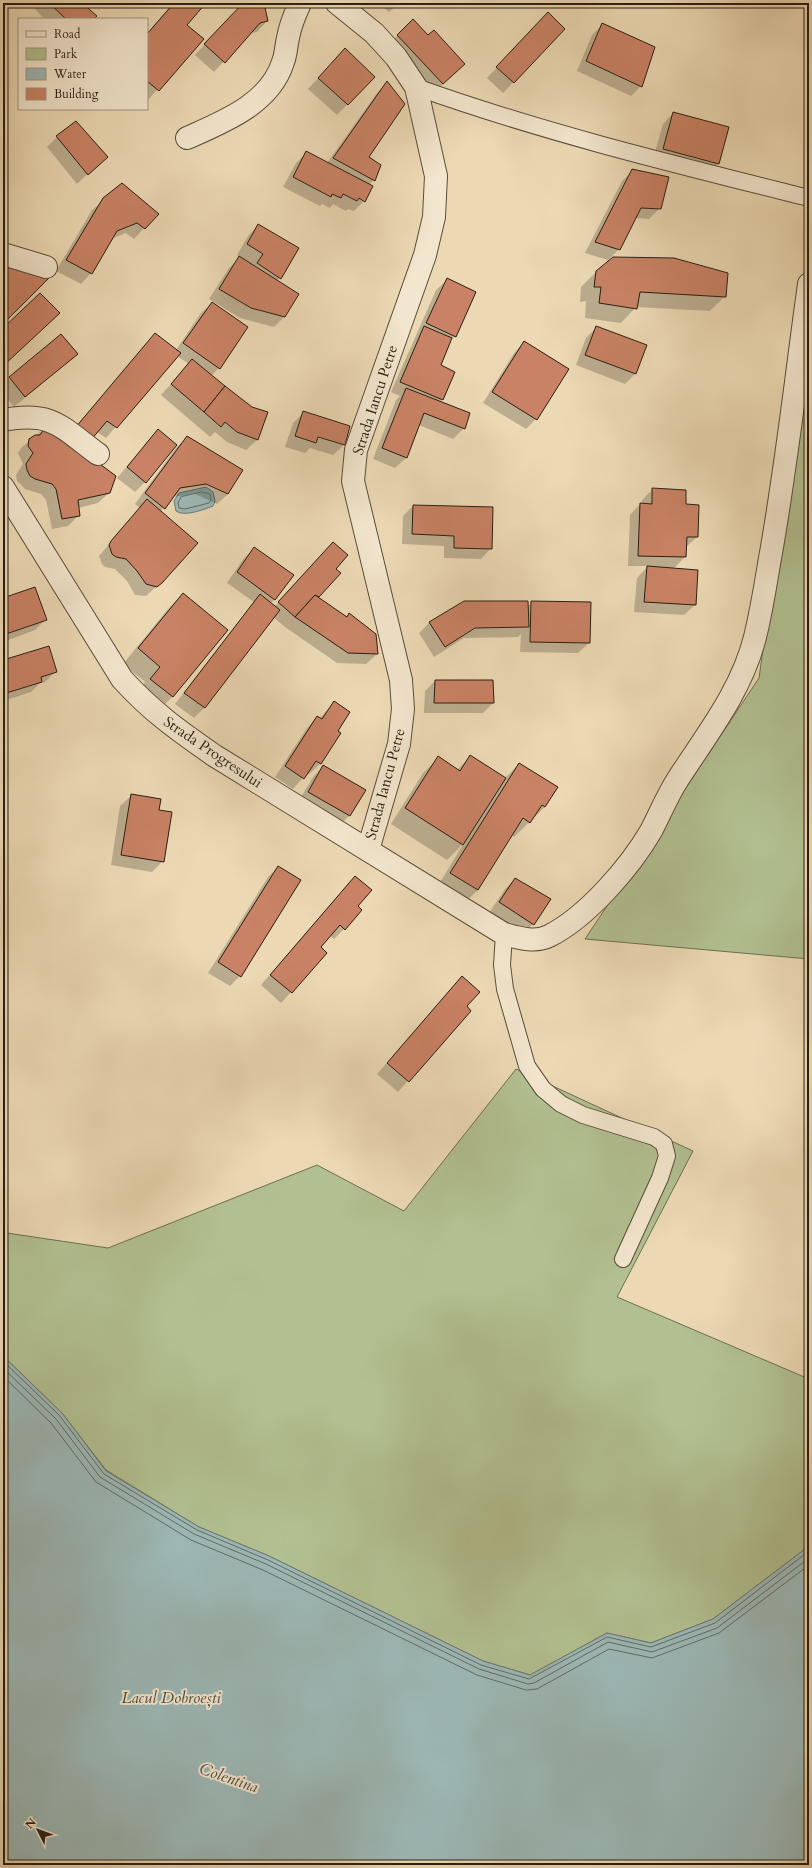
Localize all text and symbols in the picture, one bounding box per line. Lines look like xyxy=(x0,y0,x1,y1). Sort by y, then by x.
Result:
legend xyxy=(18,18,148,110)
text: Road xyxy=(54,26,81,42)
text: Park xyxy=(54,46,78,62)
text: Water xyxy=(53,66,87,82)
text: Building xyxy=(54,86,99,102)
street label: Strada Iancu Petre xyxy=(348,342,402,458)
street label: Strada Progresului xyxy=(160,711,266,793)
street label: Strada Iancu Petre xyxy=(361,726,410,842)
water label: Lacul Dobroești xyxy=(121,1687,221,1709)
water label: Colentina xyxy=(196,1758,261,1798)
north arrow xyxy=(18,1810,58,1850)
text: N xyxy=(22,1815,40,1832)

